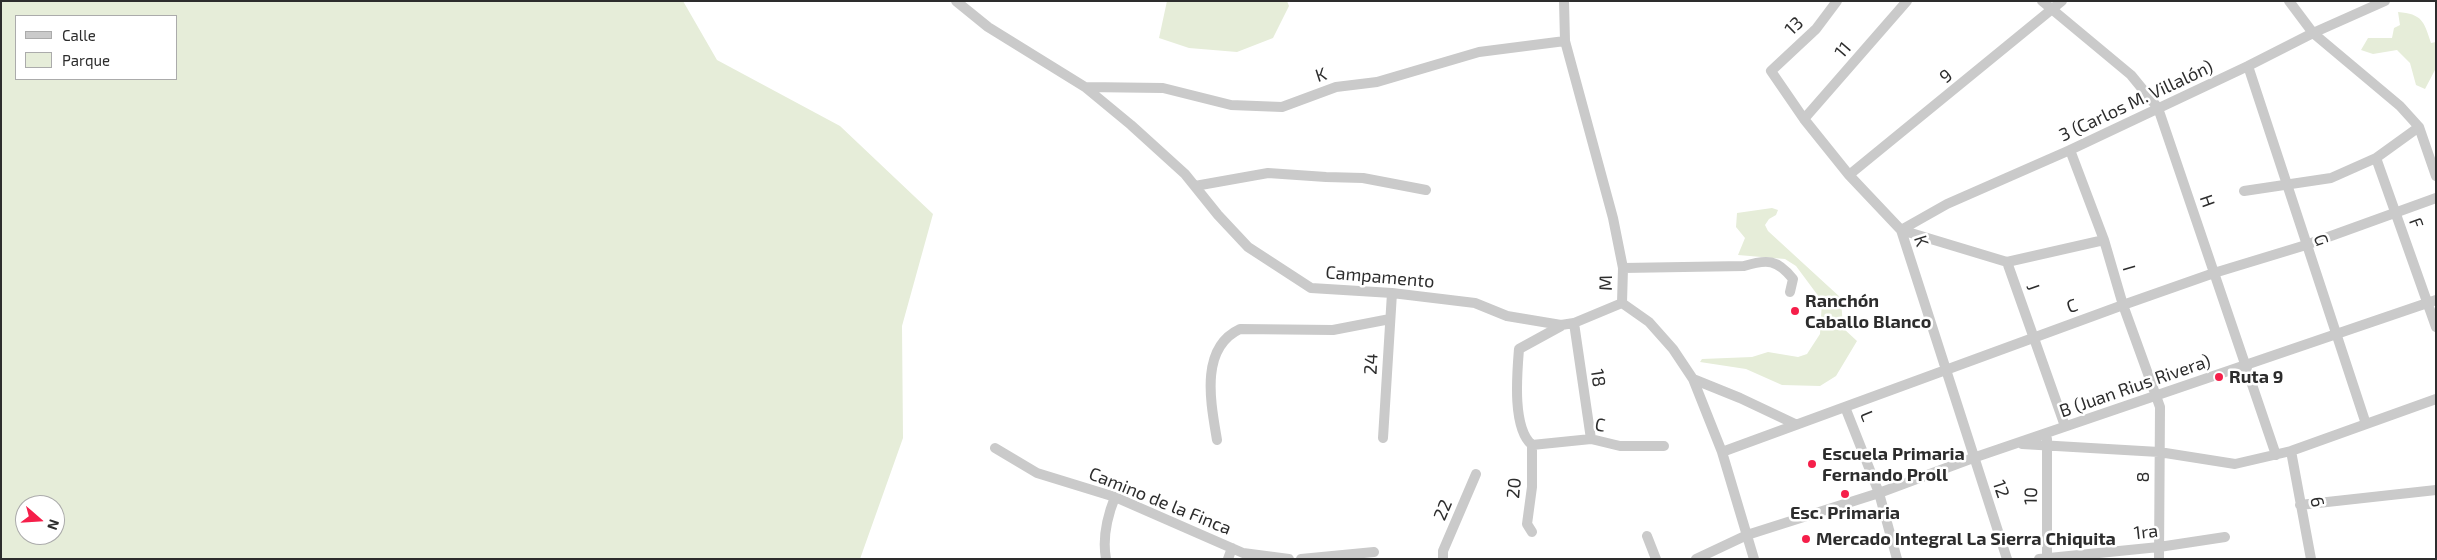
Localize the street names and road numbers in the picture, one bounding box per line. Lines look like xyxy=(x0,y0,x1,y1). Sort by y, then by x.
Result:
street label: 13 xyxy=(1780,12,1808,40)
street label: 11 xyxy=(1830,38,1856,62)
street label: 3 (Carlos M. Villalón) xyxy=(2056,56,2216,146)
street label: K xyxy=(1313,63,1329,87)
street label: 9 xyxy=(1935,64,1957,88)
street label: H xyxy=(2195,192,2219,210)
street label: F xyxy=(2404,215,2428,231)
street label: G xyxy=(2309,231,2333,249)
street label: K xyxy=(1909,233,1933,249)
street label: Campamento xyxy=(1325,261,1435,293)
street label: I xyxy=(2118,263,2140,273)
street label: M xyxy=(1595,275,1617,291)
street label: J xyxy=(2022,281,2044,293)
street label: C xyxy=(2063,294,2081,318)
street label: B (Juan Rius Rivera) xyxy=(2057,350,2213,422)
street label: 24 xyxy=(1360,353,1382,375)
street label: 18 xyxy=(1586,367,1610,389)
street label: L xyxy=(1855,408,1879,424)
street label: C xyxy=(1593,413,1607,437)
street label: Camino de la Finca xyxy=(1086,463,1234,539)
street label: 8 xyxy=(2132,472,2154,482)
street label: 20 xyxy=(1502,477,1526,499)
street label: 12 xyxy=(1988,477,2014,501)
street label: 10 xyxy=(2020,487,2042,505)
street label: 6 xyxy=(2305,495,2329,509)
street label: 22 xyxy=(1429,496,1457,524)
street label: 1ra xyxy=(2133,520,2159,544)

